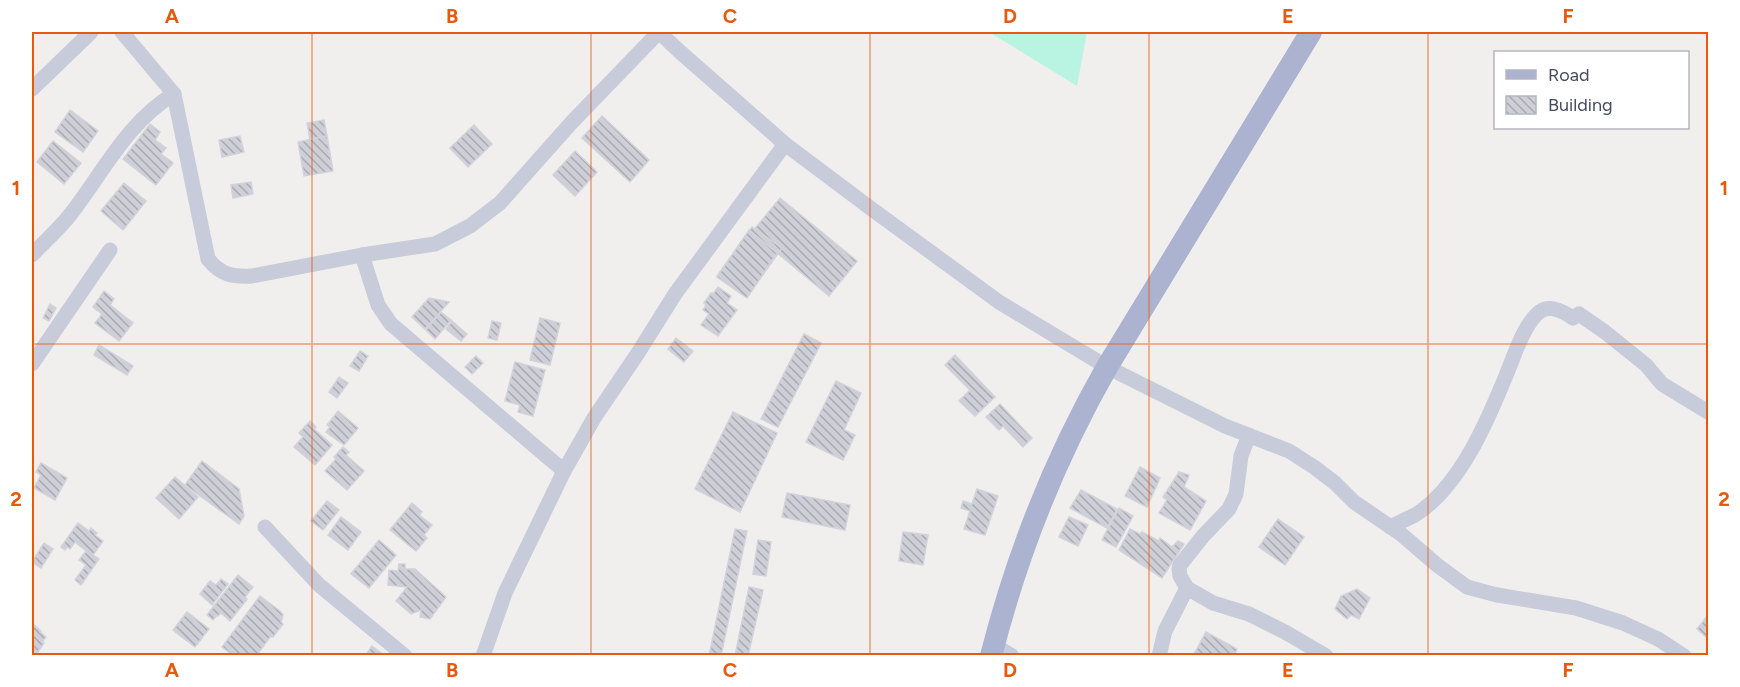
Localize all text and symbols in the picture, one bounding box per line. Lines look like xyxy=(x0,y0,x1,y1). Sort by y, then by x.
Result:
text: A xyxy=(165,4,180,28)
text: B xyxy=(446,4,458,28)
text: C xyxy=(723,4,737,28)
text: D xyxy=(1003,4,1017,28)
text: E xyxy=(1282,4,1294,28)
text: F xyxy=(1562,4,1574,28)
legend xyxy=(1494,51,1689,129)
text: Road xyxy=(1548,64,1589,86)
text: Building xyxy=(1548,94,1613,116)
text: 1 xyxy=(12,176,20,200)
text: 1 xyxy=(1720,176,1728,200)
text: 2 xyxy=(10,487,22,511)
text: 2 xyxy=(1718,487,1730,511)
text: A xyxy=(165,658,180,682)
text: B xyxy=(446,658,458,682)
text: C xyxy=(723,658,737,682)
text: D xyxy=(1003,658,1017,682)
text: E xyxy=(1282,658,1294,682)
text: F xyxy=(1562,658,1574,682)

